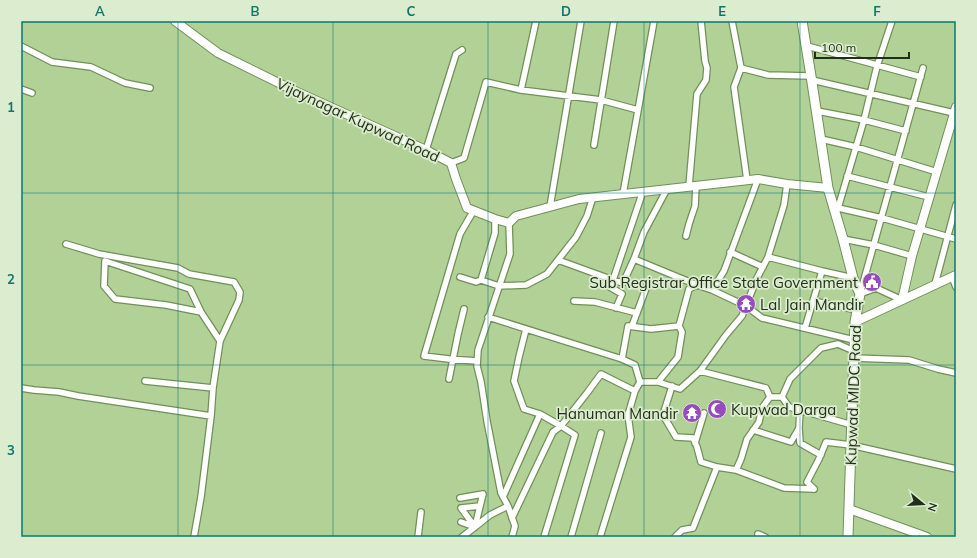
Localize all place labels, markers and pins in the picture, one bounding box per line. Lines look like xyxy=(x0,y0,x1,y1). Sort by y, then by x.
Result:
public building icon: Sub Registrar Office State Government xyxy=(861,271,883,293)
place label: Sub Registrar Office State Government xyxy=(590,273,858,292)
temple icon: Lal Jain Mandir xyxy=(735,293,757,315)
place label: Lal Jain Mandir xyxy=(760,295,864,314)
mosque icon: Kupwad Darga xyxy=(706,398,728,420)
place label: Kupwad Darga xyxy=(731,400,836,419)
temple icon: Hanuman Mandir xyxy=(681,402,703,424)
place label: Hanuman Mandir xyxy=(557,404,679,423)

